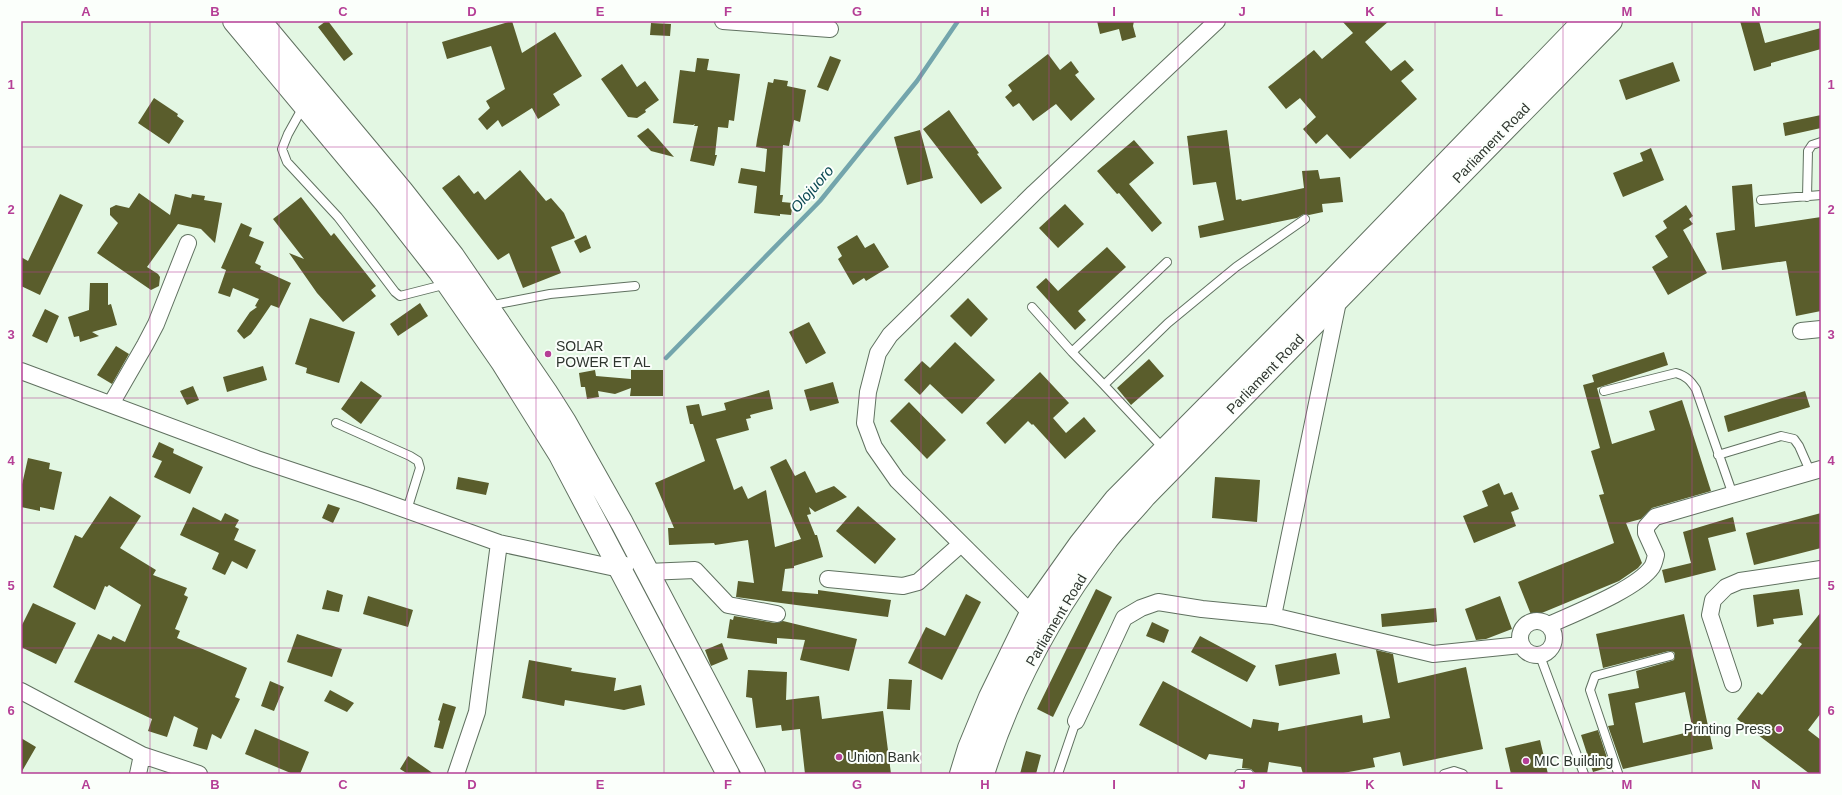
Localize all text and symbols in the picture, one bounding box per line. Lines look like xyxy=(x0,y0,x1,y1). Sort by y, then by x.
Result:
text: A xyxy=(81,4,91,19)
text: B xyxy=(210,4,220,19)
text: C xyxy=(338,4,348,19)
text: D xyxy=(467,4,477,19)
text: E xyxy=(596,4,605,19)
text: F xyxy=(724,4,732,19)
text: G xyxy=(852,4,862,19)
text: H xyxy=(980,4,990,19)
text: I xyxy=(1112,4,1116,19)
text: J xyxy=(1238,4,1246,19)
text: K xyxy=(1365,4,1375,19)
text: L xyxy=(1495,4,1503,19)
text: M xyxy=(1622,4,1632,19)
text: N xyxy=(1751,4,1761,19)
text: 1 xyxy=(7,77,15,92)
text: 1 xyxy=(1827,77,1835,92)
street label: Parliament Road xyxy=(1449,100,1533,186)
water label: Olojuoro xyxy=(787,162,837,216)
text: 2 xyxy=(7,202,15,217)
text: 2 xyxy=(1827,202,1835,217)
text: 3 xyxy=(7,327,15,342)
text: 3 xyxy=(1827,327,1835,342)
street label: Parliament Road xyxy=(1223,331,1307,417)
place label: SOLAR POWER ET AL xyxy=(556,338,651,370)
marker: SOLAR POWER ET AL xyxy=(543,349,553,359)
text: 4 xyxy=(7,453,15,468)
text: 4 xyxy=(1827,453,1835,468)
street label: Parliament Road xyxy=(1022,571,1090,669)
text: 5 xyxy=(7,578,15,593)
text: 5 xyxy=(1827,578,1835,593)
text: 6 xyxy=(7,703,15,718)
text: 6 xyxy=(1827,703,1835,718)
place label: Printing Press xyxy=(1684,721,1771,737)
marker: Printing Press xyxy=(1774,724,1784,734)
place label: Union Bank xyxy=(847,749,920,765)
marker: Union Bank xyxy=(834,752,844,762)
place label: MIC Building xyxy=(1534,753,1613,769)
marker: MIC Building xyxy=(1521,756,1531,766)
text: A xyxy=(81,777,91,792)
text: B xyxy=(210,777,220,792)
text: C xyxy=(338,777,348,792)
text: D xyxy=(467,777,477,792)
text: E xyxy=(596,777,605,792)
text: F xyxy=(724,777,732,792)
text: G xyxy=(852,777,862,792)
text: H xyxy=(980,777,990,792)
text: I xyxy=(1112,777,1116,792)
text: J xyxy=(1238,777,1246,792)
text: K xyxy=(1365,777,1375,792)
text: L xyxy=(1495,777,1503,792)
text: M xyxy=(1622,777,1632,792)
text: N xyxy=(1751,777,1761,792)

